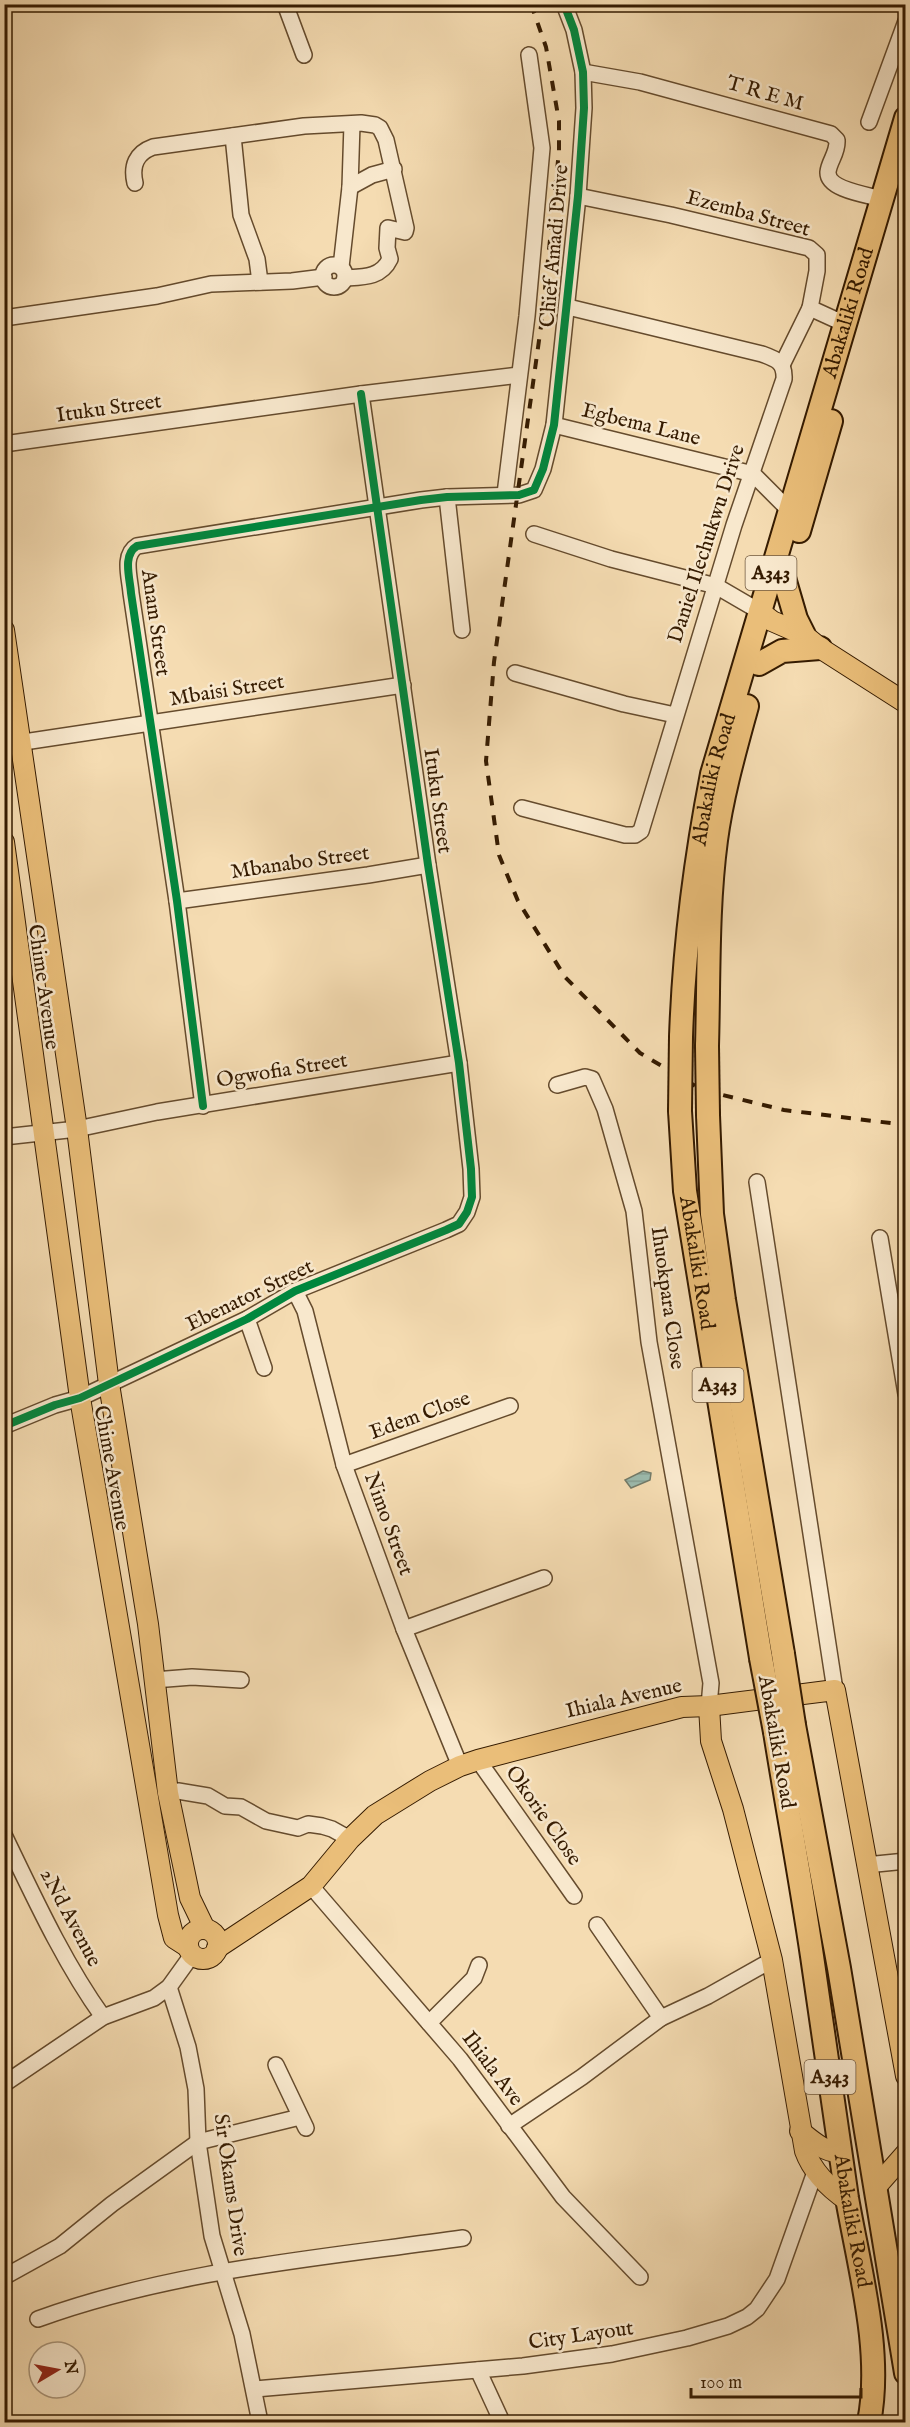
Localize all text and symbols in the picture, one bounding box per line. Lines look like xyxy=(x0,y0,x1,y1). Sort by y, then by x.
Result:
street label: T R E M xyxy=(723,70,807,118)
street label: Chief Amadi Drive xyxy=(534,163,576,329)
street label: Ezemba Street xyxy=(683,185,813,243)
street label: Abakaliki Road xyxy=(816,243,881,382)
street label: Ituku Street xyxy=(55,388,163,430)
street label: Egbema Lane xyxy=(579,397,704,453)
street label: Daniel Ilechukwu Drive xyxy=(662,441,752,647)
road number: A343 xyxy=(746,556,796,590)
street label: Anam Street xyxy=(134,567,176,678)
street label: Mbaisi Street xyxy=(168,669,286,713)
street label: Abakaliki Road xyxy=(686,709,743,849)
street label: Ituku Street xyxy=(416,747,458,855)
street label: Mbanabo Street xyxy=(229,840,371,886)
street label: Chime Avenue xyxy=(21,923,65,1052)
street label: Ogwofia Street xyxy=(215,1047,349,1095)
street label: Abakaliki Road xyxy=(672,1193,721,1333)
street label: Ihuokpara Close xyxy=(644,1225,690,1372)
street label: Ebenator Street xyxy=(182,1253,318,1339)
road number: A343 xyxy=(692,1368,744,1402)
street label: Edem Close xyxy=(366,1385,474,1447)
street label: Chime Avenue xyxy=(87,1403,135,1533)
street label: Nimo Street xyxy=(357,1469,419,1579)
street label: Ihiala Avenue xyxy=(563,1672,685,1725)
street label: Abakaliki Road xyxy=(751,1672,801,1812)
street label: Okorie Close xyxy=(499,1761,588,1872)
street label: 2Nd Avenue xyxy=(33,1864,107,1972)
street label: Ihiala Ave xyxy=(455,2026,529,2112)
road number: A343 xyxy=(804,2060,856,2094)
street label: Sir Okams Drive xyxy=(207,2112,253,2258)
street label: Abakaliki Road xyxy=(827,2151,877,2291)
street label: City Layout xyxy=(527,2315,635,2357)
north arrow xyxy=(27,2340,87,2400)
text: N xyxy=(59,2358,81,2376)
scale bar xyxy=(691,2361,860,2399)
text: 100 m xyxy=(700,2372,742,2395)

